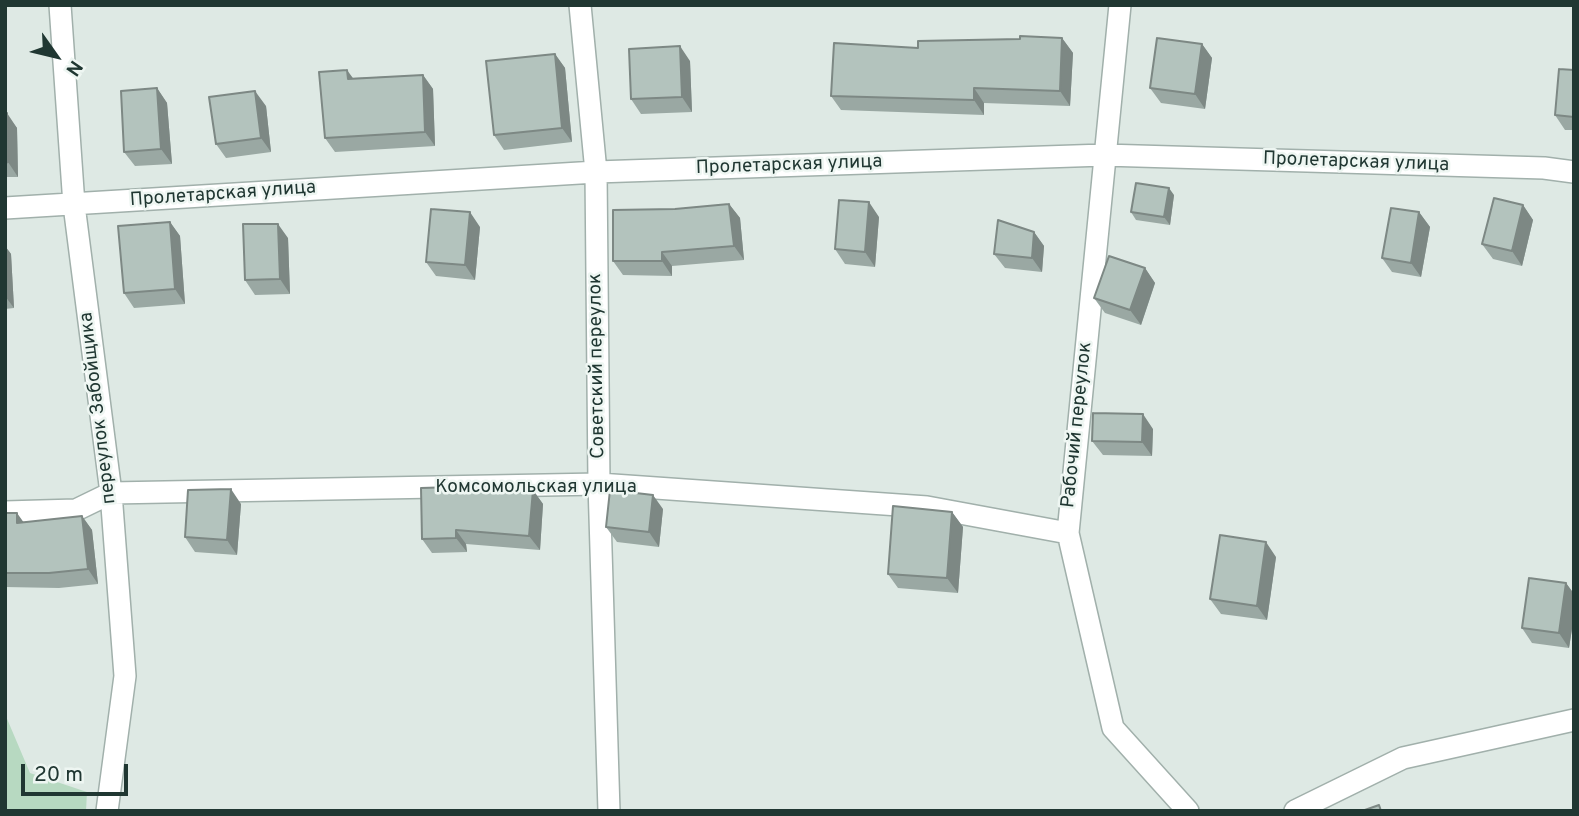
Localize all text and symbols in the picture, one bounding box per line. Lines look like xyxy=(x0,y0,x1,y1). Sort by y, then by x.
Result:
north arrow xyxy=(21,21,91,91)
text: N xyxy=(60,55,87,80)
street label: Пролетарская улица xyxy=(1262,148,1450,178)
street label: Пролетарская улица xyxy=(695,151,883,181)
street label: Пролетарская улица xyxy=(129,177,317,213)
street label: Советский переулок xyxy=(585,273,611,459)
street label: переулок Забойщика xyxy=(76,311,122,505)
street label: Рабочий переулок xyxy=(1058,341,1098,509)
street label: Комсомольская улица xyxy=(435,477,637,499)
scale bar xyxy=(24,750,131,794)
text: 20 m xyxy=(34,762,83,789)

